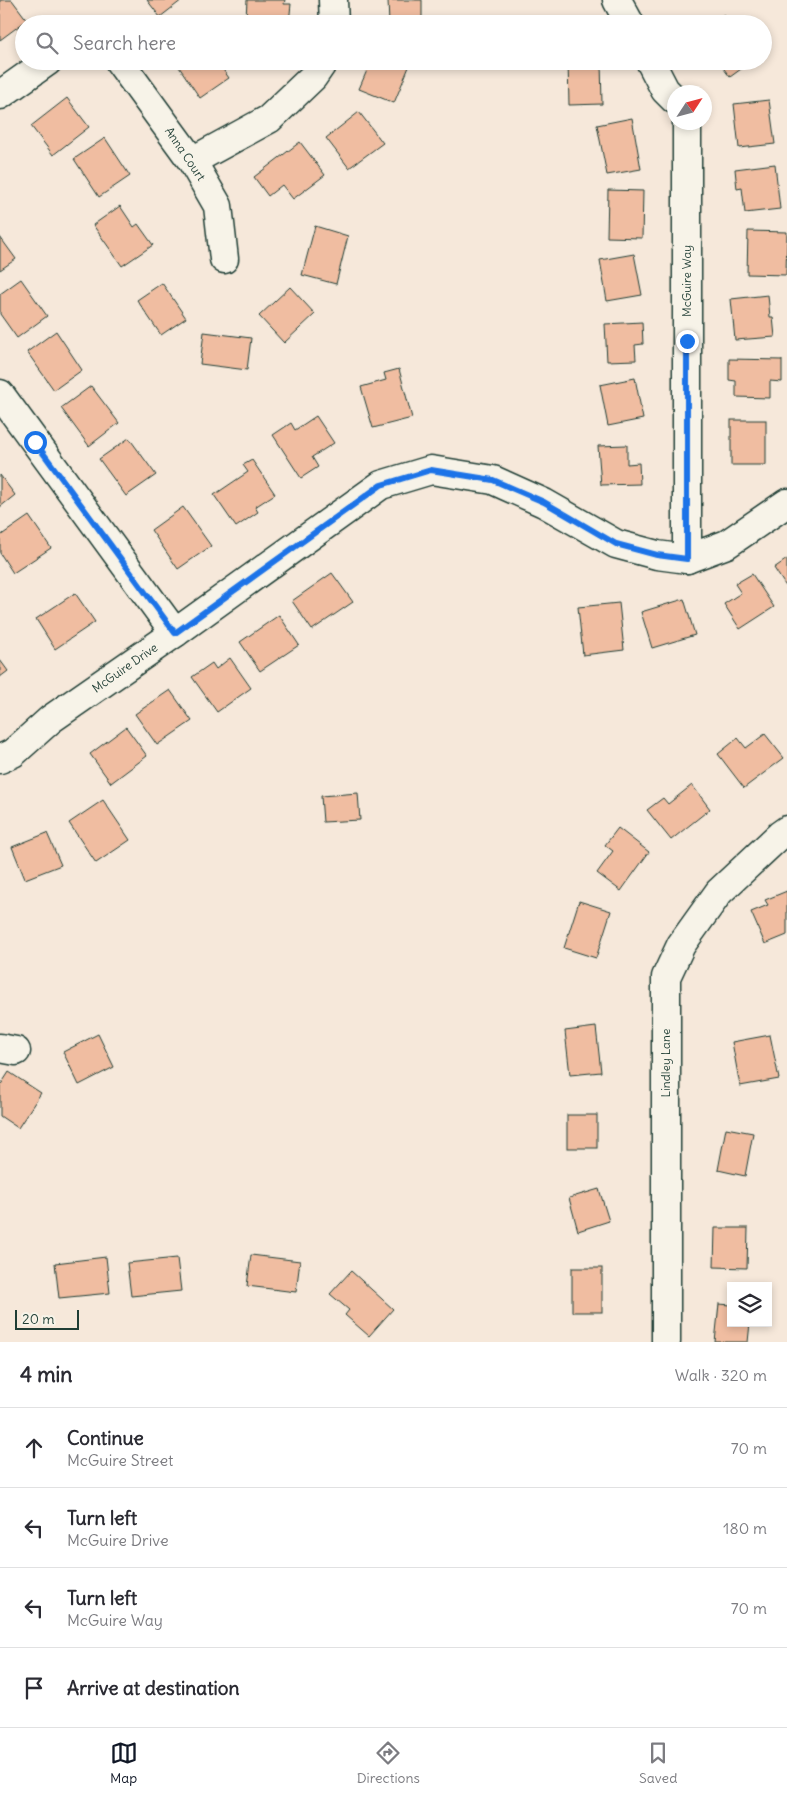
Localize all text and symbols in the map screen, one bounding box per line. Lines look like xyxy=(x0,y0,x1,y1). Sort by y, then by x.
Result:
search box xyxy=(15,15,772,70)
icon: search xyxy=(33,29,61,57)
text: Search here xyxy=(73,31,176,55)
north arrow xyxy=(667,85,712,130)
street label: Anna Court xyxy=(162,124,209,184)
street label: McGuire Way xyxy=(679,245,694,317)
route end xyxy=(676,330,699,353)
route start xyxy=(24,431,47,454)
street label: McGuire Drive xyxy=(89,640,160,696)
street label: Lindley Lane xyxy=(658,1029,673,1097)
map controls xyxy=(727,1282,772,1327)
button: layers xyxy=(727,1282,772,1327)
scale bar xyxy=(15,1307,79,1330)
text: 20 m xyxy=(22,1310,55,1328)
text: 4 min xyxy=(20,1361,72,1388)
text: Walk · 320 m xyxy=(675,1365,767,1385)
text: Continue xyxy=(67,1426,144,1450)
icon: ahead xyxy=(20,1434,48,1462)
text: 70 m xyxy=(731,1438,767,1458)
text: McGuire Street xyxy=(67,1450,173,1470)
text: Turn left xyxy=(67,1506,137,1530)
icon: left xyxy=(20,1514,48,1542)
text: 180 m xyxy=(723,1518,767,1538)
text: McGuire Drive xyxy=(67,1530,169,1550)
text: Turn left xyxy=(67,1586,137,1610)
icon: left xyxy=(20,1594,48,1622)
text: 70 m xyxy=(731,1598,767,1618)
text: McGuire Way xyxy=(67,1610,163,1630)
icon: arrive xyxy=(20,1674,48,1702)
text: Arrive at destination xyxy=(67,1676,240,1700)
tab: Map xyxy=(110,1739,138,1787)
tab: Directions xyxy=(357,1739,420,1787)
tab: Saved xyxy=(639,1739,677,1787)

